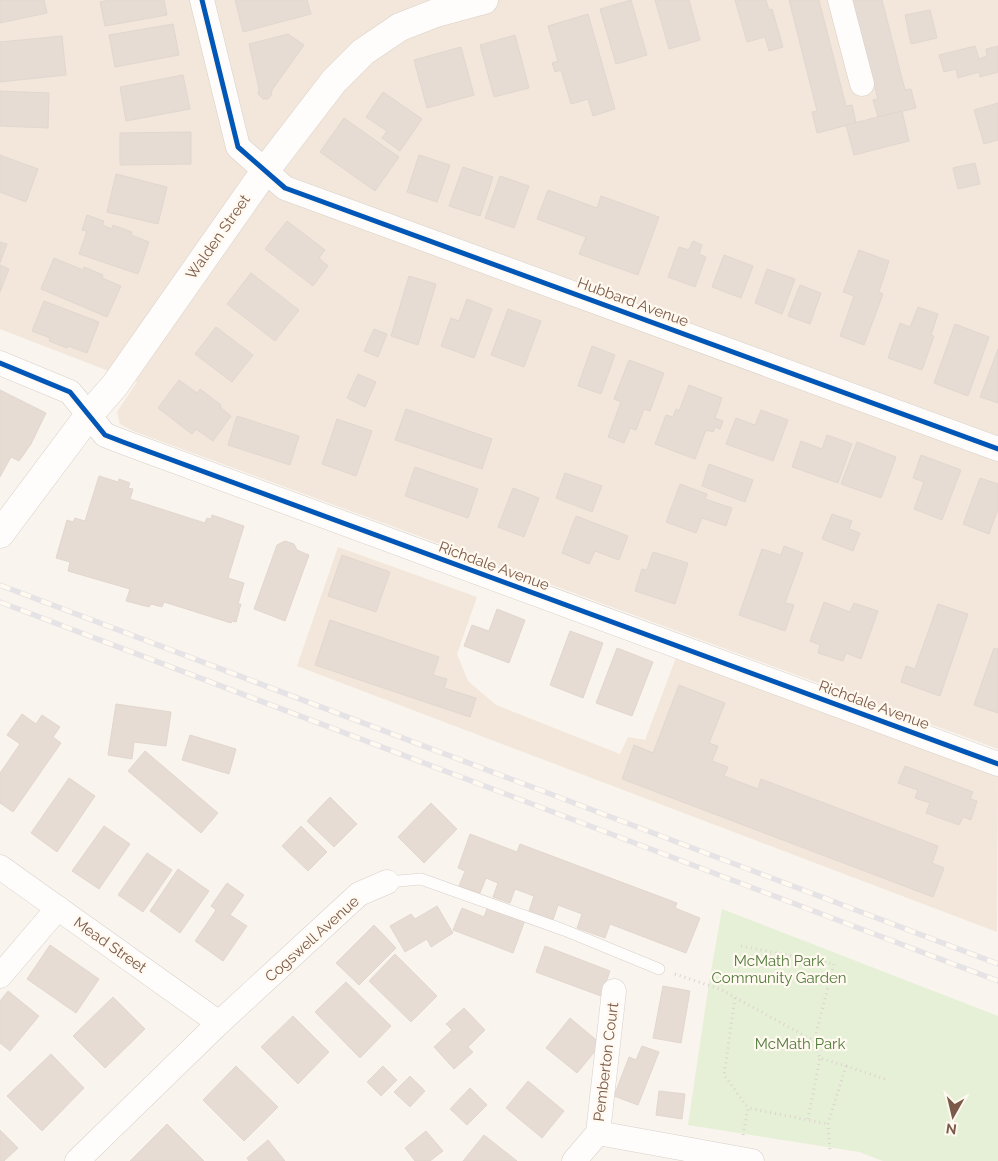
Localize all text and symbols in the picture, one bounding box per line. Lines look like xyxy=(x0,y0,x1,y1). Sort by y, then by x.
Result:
street label: Walden Street xyxy=(182,191,254,283)
street label: Hubbard Avenue xyxy=(575,274,691,331)
street label: Richdale Avenue xyxy=(436,538,552,594)
street label: Richdale Avenue xyxy=(816,677,932,733)
street label: Cogswell Avenue xyxy=(261,892,363,986)
street label: Mead Street xyxy=(70,913,150,977)
park label: McMath Park Community Garden xyxy=(711,952,847,987)
street label: Pemberton Court xyxy=(590,1001,622,1123)
park label: McMath Park xyxy=(755,1035,845,1053)
north arrow xyxy=(928,1091,978,1141)
text: N xyxy=(945,1120,958,1138)

